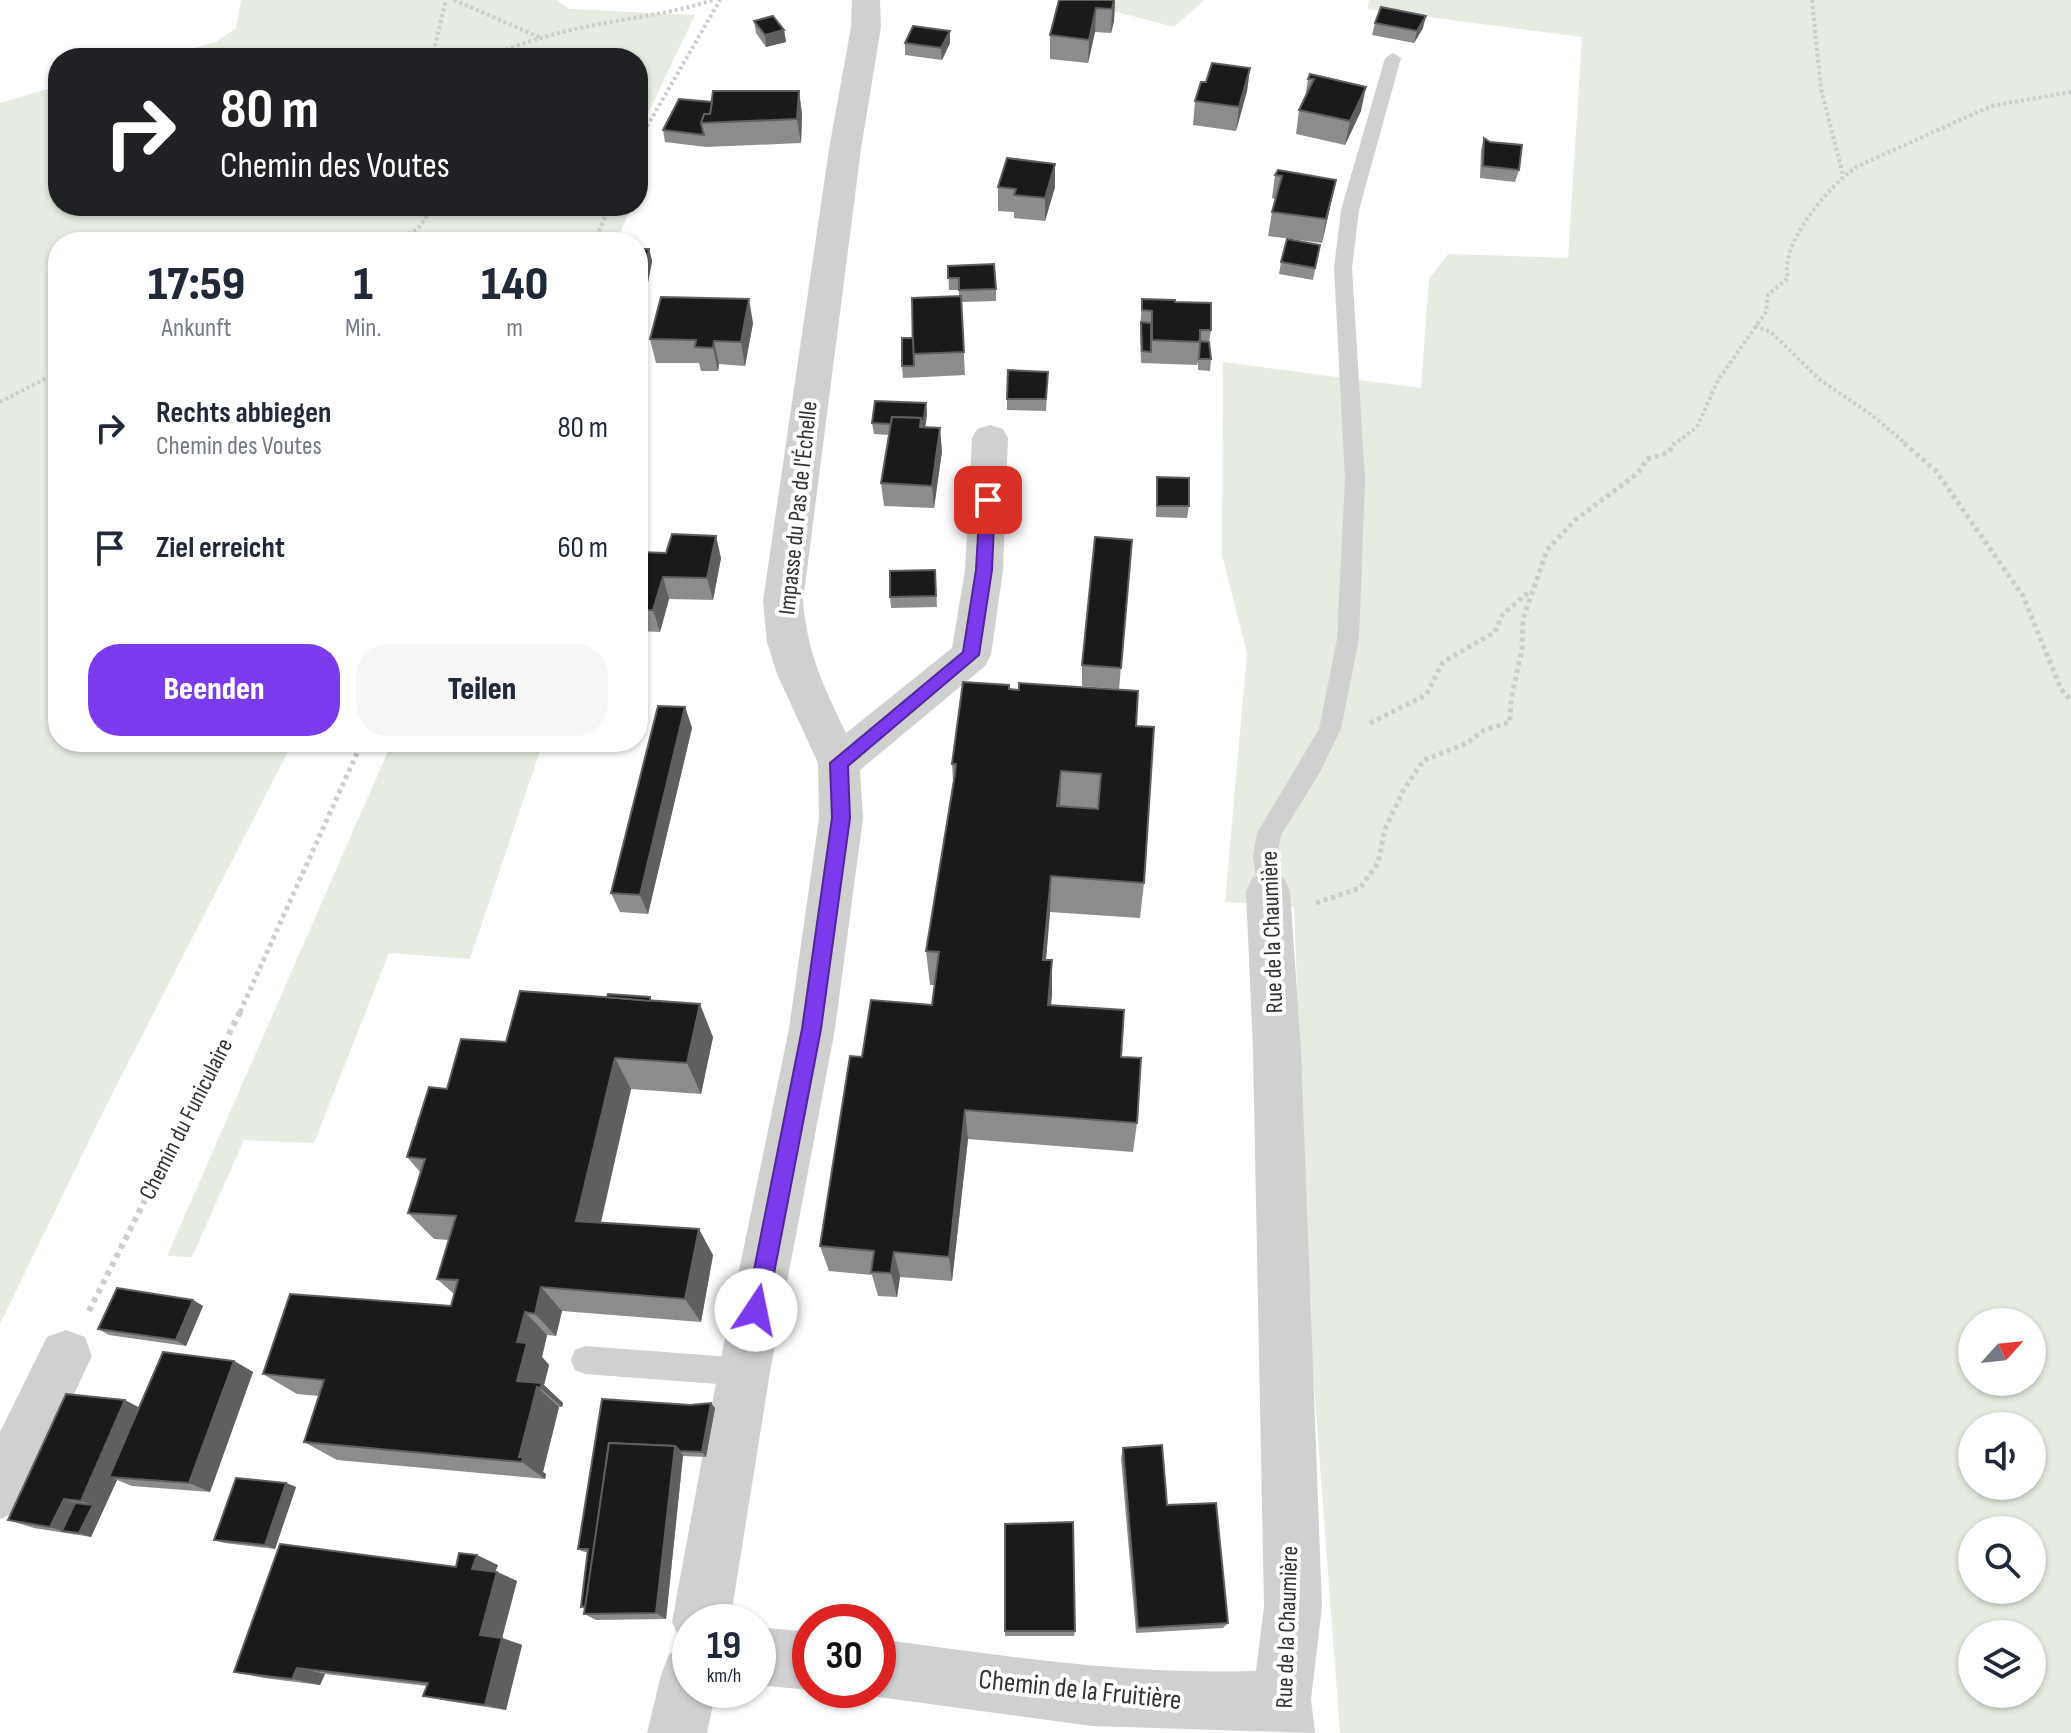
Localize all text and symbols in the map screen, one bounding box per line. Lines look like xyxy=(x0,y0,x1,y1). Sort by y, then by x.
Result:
text: 80 m xyxy=(220,77,319,144)
icon: right xyxy=(88,80,192,184)
text: Chemin des Voutes xyxy=(220,145,450,188)
text: 17:59 xyxy=(148,256,245,313)
text: 1 xyxy=(353,256,373,313)
text: 140 xyxy=(481,256,548,313)
text: Ankunft xyxy=(161,313,232,344)
text: Min. xyxy=(345,313,381,344)
text: m xyxy=(506,313,523,344)
text: Rechts abbiegen xyxy=(156,395,331,431)
street label: Impasse du Pas de l'Échelle xyxy=(772,400,824,616)
icon: right xyxy=(88,406,132,450)
text: 80 m xyxy=(557,410,608,446)
text: Chemin des Voutes xyxy=(156,431,322,462)
pin xyxy=(954,466,1022,534)
icon: arrive xyxy=(966,478,1010,522)
icon: arrive xyxy=(88,526,132,570)
text: Ziel erreicht xyxy=(156,530,285,566)
text: 60 m xyxy=(557,530,608,566)
button: Beenden xyxy=(88,644,340,736)
button: Teilen xyxy=(356,644,608,736)
street label: Rue de la Chaumière xyxy=(1255,850,1289,1014)
street label: Chemin du Funiculaire xyxy=(133,1033,239,1205)
position arrow xyxy=(714,1268,798,1352)
north arrow xyxy=(1958,1308,2046,1396)
map controls xyxy=(1958,1308,2046,1708)
button: sound xyxy=(1958,1412,2046,1500)
button: search xyxy=(1958,1516,2046,1604)
street label: Rue de la Chaumière xyxy=(1270,1545,1304,1709)
speed limit sign: 30 xyxy=(792,1604,896,1708)
button: layers xyxy=(1958,1620,2046,1708)
text: 19 xyxy=(707,1622,741,1670)
street label: Chemin de la Fruitière xyxy=(977,1663,1183,1717)
text: km/h xyxy=(707,1664,741,1688)

